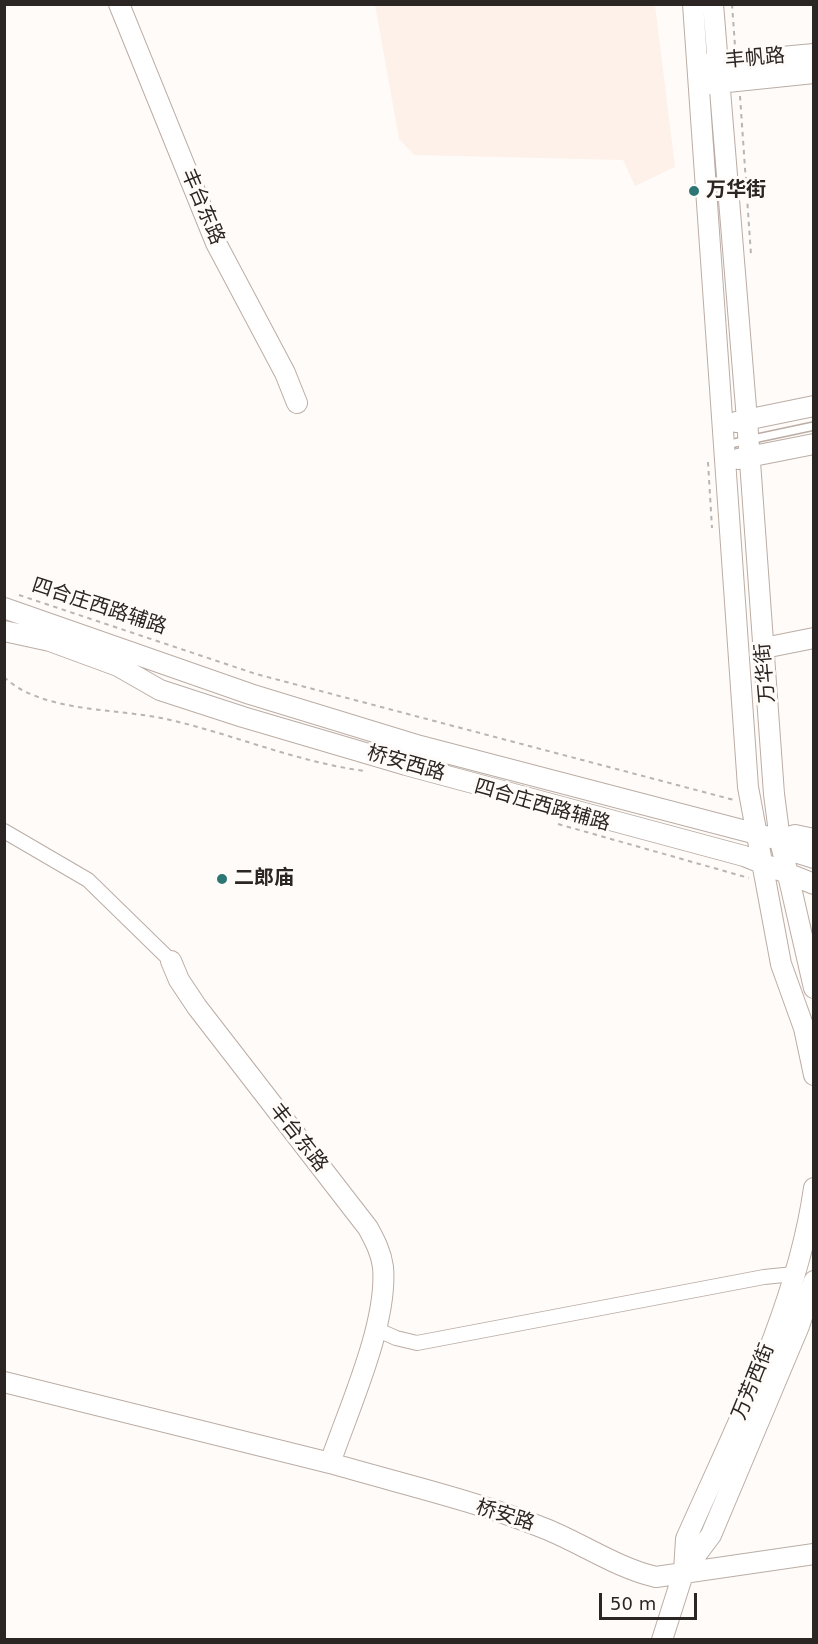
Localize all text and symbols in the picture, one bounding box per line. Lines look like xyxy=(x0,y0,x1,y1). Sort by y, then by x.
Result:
street label: 丰帆路 xyxy=(724,44,786,74)
street label: 丰台东路 xyxy=(175,165,229,249)
place label: 万华街 xyxy=(706,179,766,203)
marker: 万华街 xyxy=(687,184,701,198)
street label: 四合庄西路辅路 xyxy=(29,574,169,640)
street label: 万华街 xyxy=(751,642,781,704)
street label: 桥安西路 xyxy=(364,741,448,787)
street label: 四合庄西路辅路 xyxy=(471,775,613,837)
place label: 二郎庙 xyxy=(234,867,294,891)
marker: 二郎庙 xyxy=(215,872,229,886)
street label: 丰台东路 xyxy=(264,1099,332,1177)
street label: 万芳西街 xyxy=(728,1340,780,1424)
street label: 桥安路 xyxy=(473,1496,537,1536)
scale bar xyxy=(602,1581,700,1619)
text: 50 m xyxy=(610,1593,656,1614)

